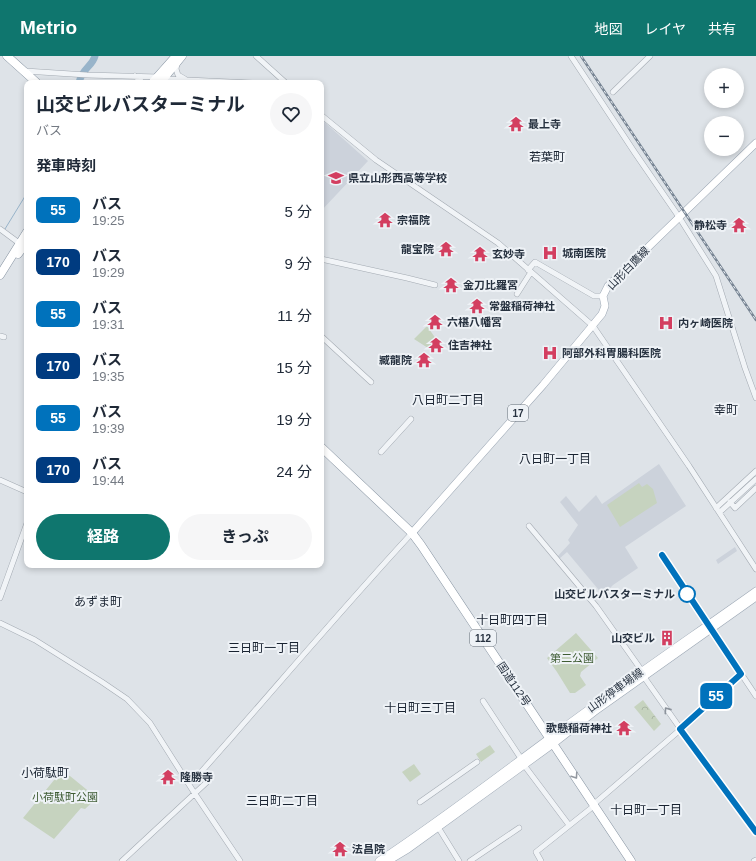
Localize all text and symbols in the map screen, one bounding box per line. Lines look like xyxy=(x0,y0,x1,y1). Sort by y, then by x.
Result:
text: Metrio xyxy=(20,17,77,38)
text: 地図 xyxy=(594,21,622,37)
text: レイヤ xyxy=(644,21,686,37)
text: 共有 xyxy=(708,21,736,37)
map controls xyxy=(704,68,744,156)
button: + xyxy=(704,68,744,108)
button: heart xyxy=(270,93,312,135)
text: 山交ビルバスターミナル xyxy=(36,94,245,115)
temple icon: 最上寺 xyxy=(507,115,525,133)
button: − xyxy=(704,116,744,156)
place label: 最上寺 xyxy=(528,118,561,130)
text: バス xyxy=(36,123,62,138)
district label: 若葉町 xyxy=(529,150,565,164)
text: 発車時刻 xyxy=(36,157,96,174)
school or university icon: 県立山形西高等学校 xyxy=(327,169,345,187)
place label: 県立山形西高等学校 xyxy=(348,172,447,184)
text: バス xyxy=(92,195,122,212)
text: 55 xyxy=(50,202,66,218)
text: 5 分 xyxy=(284,203,312,220)
temple icon: 宗福院 xyxy=(376,211,394,229)
text: 19:25 xyxy=(92,213,125,228)
place label: 宗福院 xyxy=(397,214,430,226)
temple icon: 静松寺 xyxy=(730,216,748,234)
place label: 静松寺 xyxy=(694,219,727,231)
temple icon: 龍宝院 xyxy=(437,240,455,258)
place label: 龍宝院 xyxy=(401,243,434,255)
hospital icon: 城南医院 xyxy=(541,244,559,262)
street label: 山形白鷹線 xyxy=(605,244,651,292)
temple icon: 玄妙寺 xyxy=(471,245,489,263)
text: バス xyxy=(92,247,122,264)
place label: 城南医院 xyxy=(562,247,606,259)
place label: 玄妙寺 xyxy=(492,248,525,260)
text: 170 xyxy=(46,254,70,270)
text: 9 分 xyxy=(284,255,312,272)
text: 19:29 xyxy=(92,265,125,280)
temple icon: 金刀比羅宮 xyxy=(442,276,460,294)
place label: 金刀比羅宮 xyxy=(463,279,518,291)
temple icon: 常盤稲荷神社 xyxy=(468,297,486,315)
text: バス xyxy=(92,299,122,316)
place label: 常盤稲荷神社 xyxy=(489,300,555,312)
text: 55 xyxy=(50,306,66,322)
text: 11 分 xyxy=(277,307,312,324)
temple icon: 六椹八幡宮 xyxy=(426,313,444,331)
hospital icon: 内ヶ崎医院 xyxy=(657,314,675,332)
place label: 六椹八幡宮 xyxy=(447,316,502,328)
text: 19:31 xyxy=(92,317,125,332)
place label: 内ヶ崎医院 xyxy=(678,317,733,329)
temple icon: 住吉神社 xyxy=(427,336,445,354)
place label: 住吉神社 xyxy=(448,339,492,351)
hospital icon: 阿部外科胃腸科医院 xyxy=(541,344,559,362)
place label: 阿部外科胃腸科医院 xyxy=(562,347,661,359)
text: バス xyxy=(92,351,122,368)
temple icon: 臧龍院 xyxy=(415,351,433,369)
place label: 臧龍院 xyxy=(379,354,412,366)
text: 170 xyxy=(46,358,70,374)
text: 15 分 xyxy=(276,359,312,376)
text: 19:35 xyxy=(92,369,125,384)
district label: 八日町二丁目 xyxy=(412,393,484,407)
text: バス xyxy=(92,403,122,420)
district label: 幸町 xyxy=(714,403,738,417)
road number: 17 xyxy=(508,405,528,421)
text: 55 xyxy=(50,410,66,426)
text: 19 分 xyxy=(276,411,312,428)
text: 19:39 xyxy=(92,421,125,436)
district label: 八日町一丁目 xyxy=(519,452,591,466)
text: バス xyxy=(92,455,122,472)
text: 170 xyxy=(46,462,70,478)
text: 24 分 xyxy=(276,463,312,480)
text: 19:44 xyxy=(92,473,125,488)
button: 経路 xyxy=(36,514,170,560)
button: きっぷ xyxy=(178,514,312,560)
marker: 山交ビルバスターミナル xyxy=(678,585,696,603)
place label: 山交ビルバスターミナル xyxy=(554,588,675,600)
district label: あずま町 xyxy=(74,595,122,609)
district label: 十日町四丁目 xyxy=(476,613,548,627)
building icon: 山交ビル xyxy=(658,629,676,647)
road number: 112 xyxy=(470,630,496,646)
place label: 山交ビル xyxy=(611,632,655,644)
district label: 三日町一丁目 xyxy=(228,641,300,655)
park label: 第二公園 xyxy=(550,652,594,664)
street label: 国道112号 xyxy=(495,660,533,708)
street label: 山形停車場線 xyxy=(585,666,645,714)
line badge: 55 xyxy=(698,683,734,709)
text: 55 xyxy=(708,688,724,704)
district label: 十日町三丁目 xyxy=(384,701,456,715)
one-way arrow xyxy=(664,707,672,714)
temple icon: 歌懸稲荷神社 xyxy=(615,719,633,737)
place label: 歌懸稲荷神社 xyxy=(546,722,612,734)
district label: 小荷駄町 xyxy=(21,766,69,780)
temple icon: 隆勝寺 xyxy=(159,768,177,786)
place label: 隆勝寺 xyxy=(180,771,213,783)
one-way arrow xyxy=(570,772,578,779)
park label: 小荷駄町公園 xyxy=(32,791,98,803)
district label: 三日町二丁目 xyxy=(246,794,318,808)
district label: 十日町一丁目 xyxy=(610,803,682,817)
temple icon: 法昌院 xyxy=(331,840,349,858)
place label: 法昌院 xyxy=(352,843,385,855)

